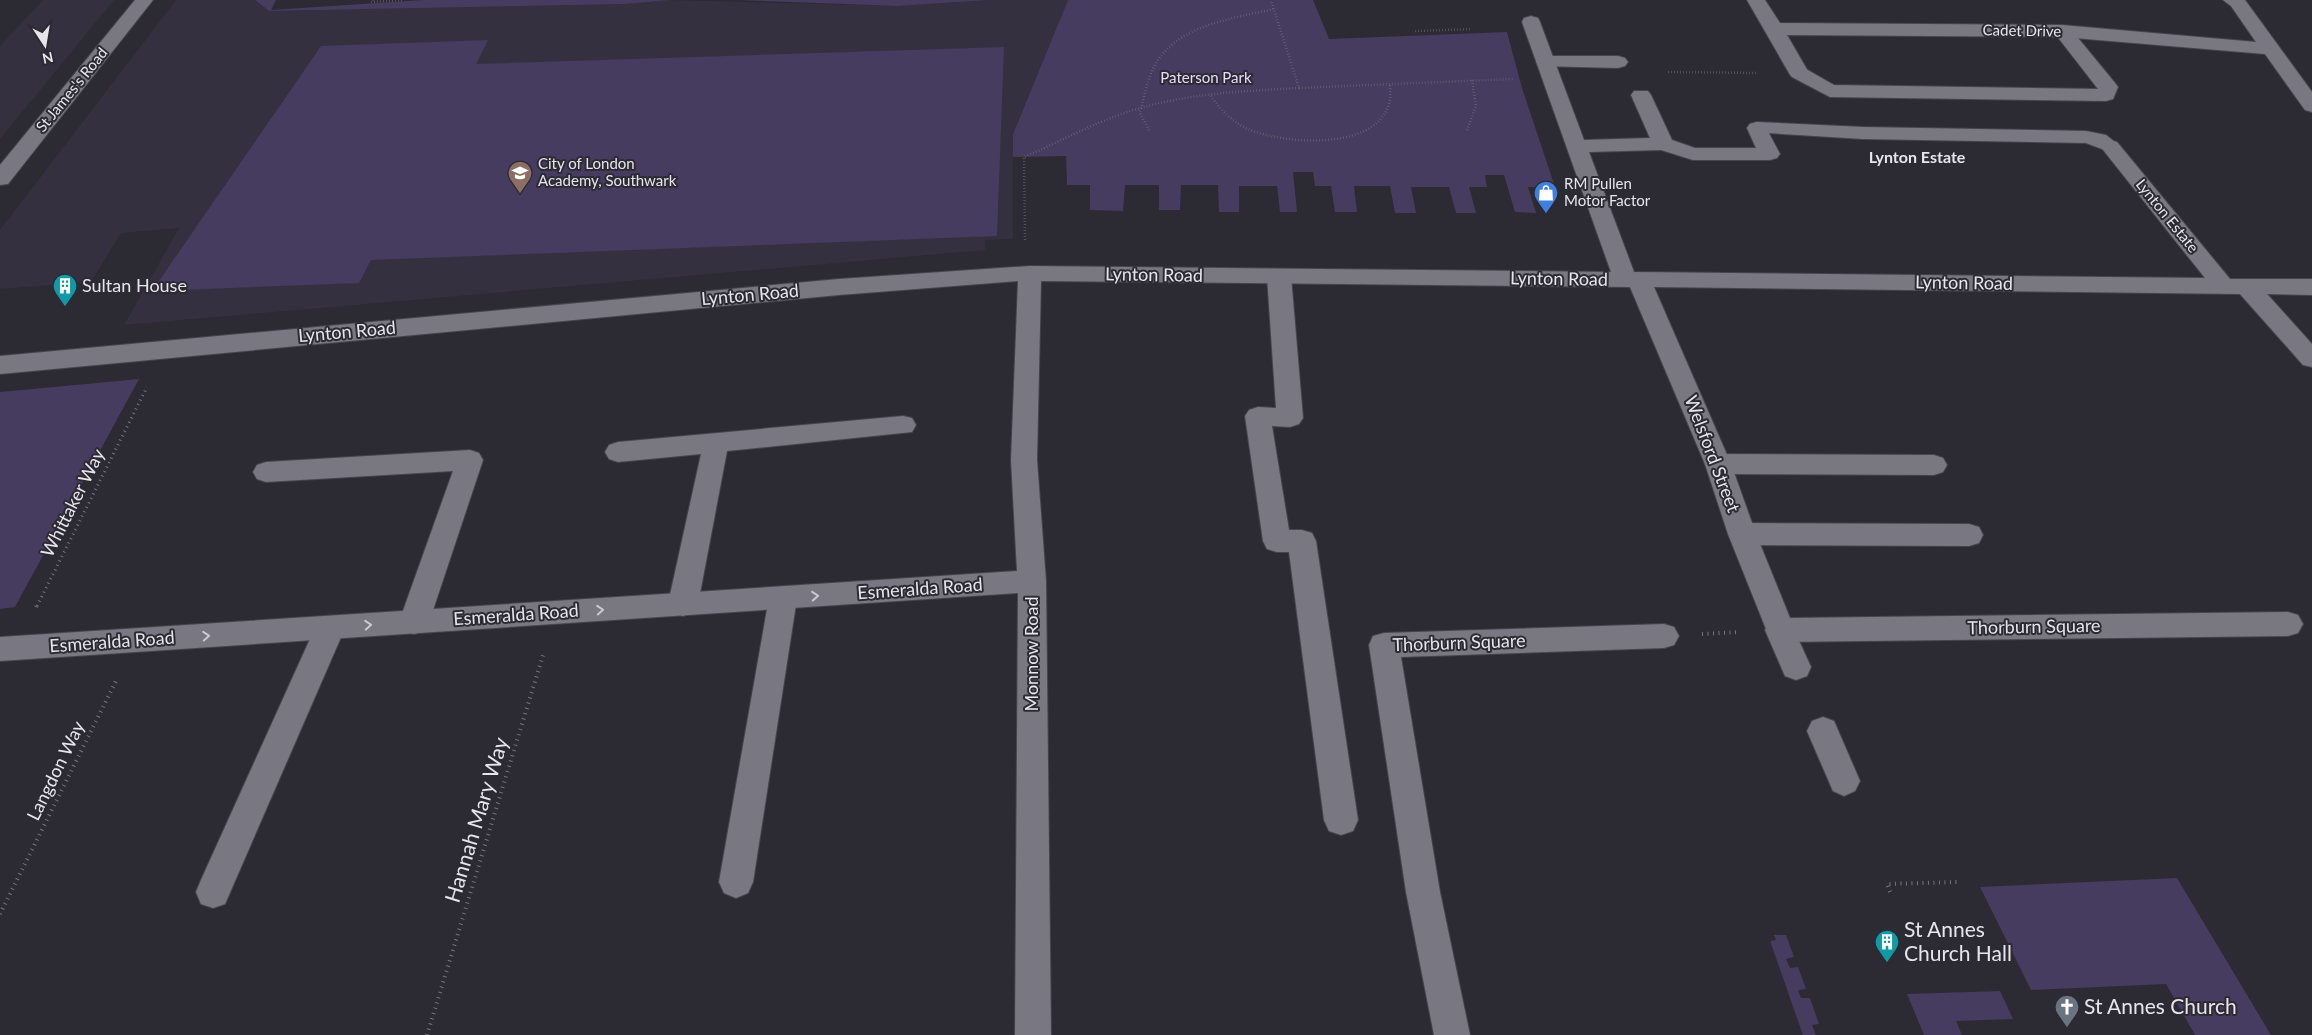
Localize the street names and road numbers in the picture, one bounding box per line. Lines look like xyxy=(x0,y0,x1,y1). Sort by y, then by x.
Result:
street label: Cadet Drive xyxy=(1982,20,2062,40)
street label: St James's Road xyxy=(32,44,111,135)
street label: Lynton Estate xyxy=(2133,175,2203,256)
street label: Lynton Road xyxy=(1105,262,1203,286)
street label: Lynton Road xyxy=(1510,266,1608,290)
street label: Lynton Road xyxy=(1915,270,2013,294)
street label: Lynton Road xyxy=(700,279,800,309)
street label: Lynton Road xyxy=(297,316,397,346)
street label: Welsford Street xyxy=(1681,392,1746,516)
street label: Whittaker Way xyxy=(35,444,109,560)
street label: Esmeralda Road xyxy=(857,573,983,603)
street label: Monnow Road xyxy=(1020,596,1042,712)
street label: Esmeralda Road xyxy=(453,599,579,629)
street label: Thorburn Square xyxy=(1967,614,2101,638)
street label: Esmeralda Road xyxy=(49,626,175,656)
street label: Thorburn Square xyxy=(1392,629,1526,655)
street label: Langdon Way xyxy=(22,717,89,824)
street label: Hannah Mary Way xyxy=(439,734,513,905)

